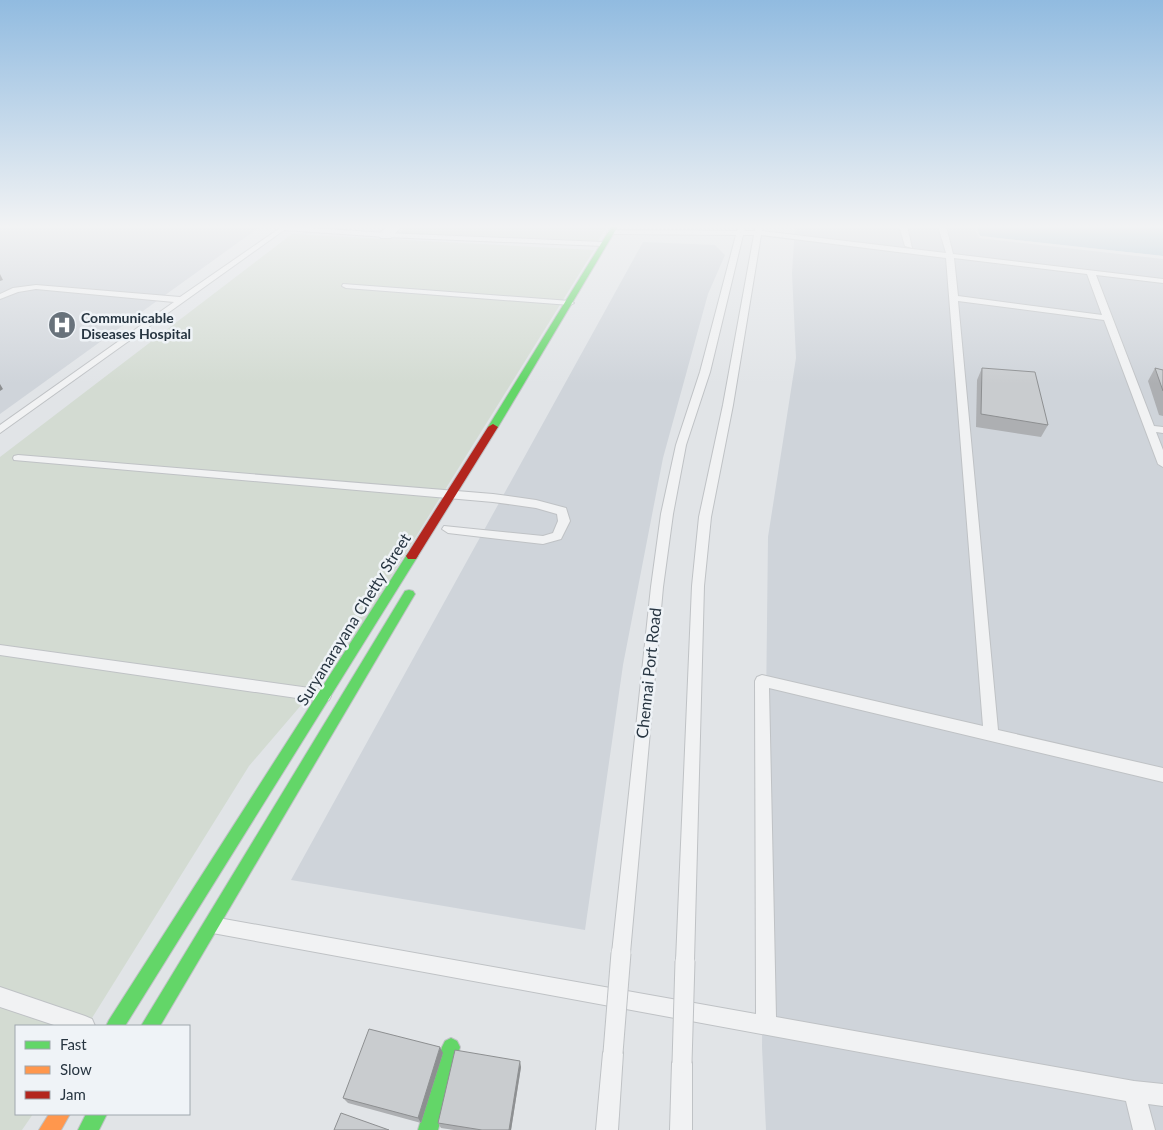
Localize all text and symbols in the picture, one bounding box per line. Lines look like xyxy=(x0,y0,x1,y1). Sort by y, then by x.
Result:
place label: Communicable Diseases Hospital xyxy=(81,309,191,342)
hospital icon: Communicable Diseases Hospital xyxy=(47,310,77,340)
street label: Suryanarayana Chetty Street xyxy=(292,529,414,709)
street label: Chennai Port Road xyxy=(632,607,664,739)
legend xyxy=(15,1025,190,1115)
text: Fast xyxy=(60,1035,87,1053)
text: Slow xyxy=(60,1060,92,1078)
text: Jam xyxy=(60,1085,86,1103)

